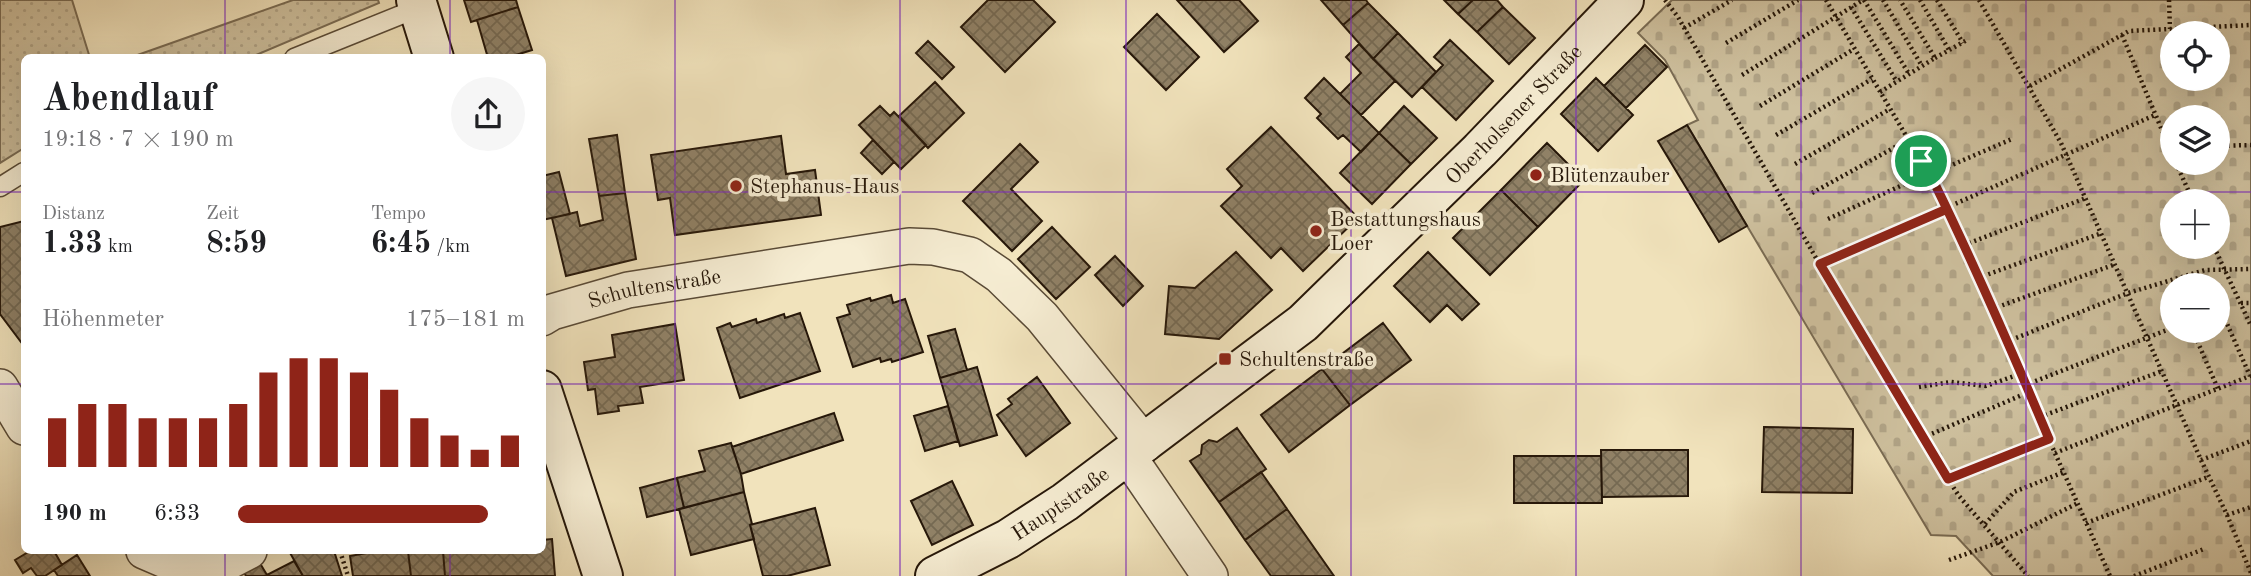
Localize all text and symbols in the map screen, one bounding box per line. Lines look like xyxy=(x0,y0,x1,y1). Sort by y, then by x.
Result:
map controls xyxy=(2160,21,2230,343)
button: locate xyxy=(2160,21,2230,91)
street label: Oberholsener Straße xyxy=(1442,41,1587,189)
button: share xyxy=(451,77,525,151)
text: Abendlauf xyxy=(42,81,215,119)
button: layers xyxy=(2160,105,2230,175)
text: 19:18 · 7 × 190 m xyxy=(42,128,234,151)
pin xyxy=(1891,131,1951,191)
icon: arrive xyxy=(1902,142,1940,180)
place label: Blütenzauber xyxy=(1550,166,1670,187)
marker: Blütenzauber xyxy=(1528,167,1544,183)
place label: Stephanus-Haus xyxy=(750,177,899,198)
marker: Stephanus-Haus xyxy=(728,178,744,194)
button: + xyxy=(2160,189,2230,259)
text: Distanz xyxy=(42,205,105,224)
text: Zeit xyxy=(206,205,239,224)
text: Tempo xyxy=(371,205,426,224)
place label: Bestattungshaus Loer xyxy=(1330,210,1481,255)
marker: Bestattungshaus Loer xyxy=(1308,223,1324,239)
text: 1.33 xyxy=(42,229,103,259)
text: 8:59 xyxy=(206,229,267,259)
text: 6:45 xyxy=(371,229,431,259)
text: km xyxy=(103,238,133,257)
text: /km xyxy=(431,238,470,257)
street label: Schultenstraße xyxy=(586,267,722,313)
button: − xyxy=(2160,273,2230,343)
text: Höhenmeter xyxy=(42,308,164,331)
text: 175–181 m xyxy=(406,308,525,331)
place label: Schultenstraße xyxy=(1239,350,1374,371)
marker: Schultenstraße xyxy=(1217,351,1233,367)
street label: Hauptstraße xyxy=(1009,464,1113,545)
text: 190 m xyxy=(42,502,107,525)
text: 6:33 xyxy=(154,502,200,525)

